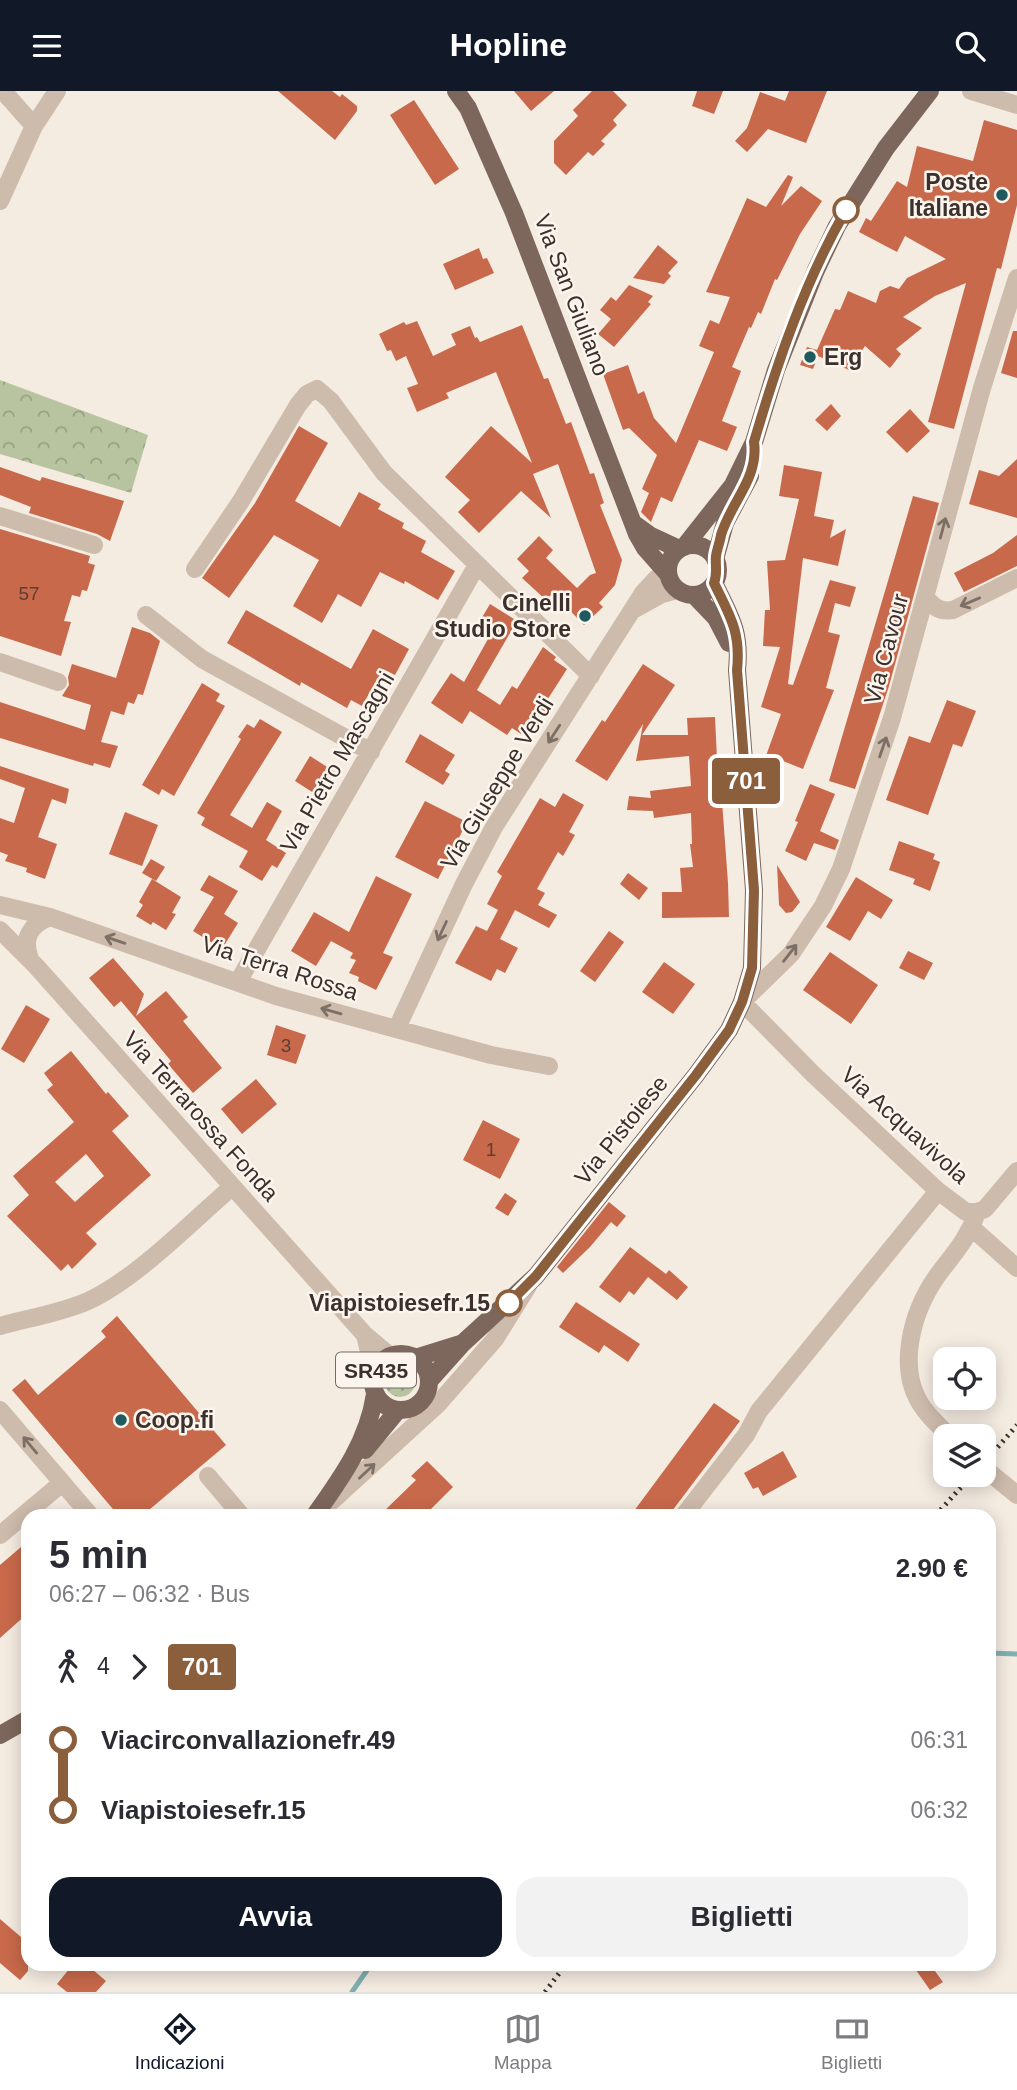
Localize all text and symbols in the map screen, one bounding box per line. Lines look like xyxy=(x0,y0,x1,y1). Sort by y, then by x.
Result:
icon: menu xyxy=(28,27,66,65)
text: Hopline xyxy=(450,27,567,63)
icon: search xyxy=(951,27,989,65)
place label: Poste Italiane xyxy=(909,169,988,221)
marker: Poste Italiane xyxy=(994,187,1010,203)
unlabelled marker xyxy=(833,197,859,223)
street label: Via San Giuliano xyxy=(529,211,615,379)
place label: Erg xyxy=(824,344,862,370)
marker: Erg xyxy=(802,349,818,365)
one-way arrow xyxy=(938,517,951,539)
house number: 57 xyxy=(18,583,40,604)
place label: Cinelli Studio Store xyxy=(434,590,571,642)
street label: Via Cavour xyxy=(859,591,913,707)
one-way arrow xyxy=(960,596,982,609)
marker: Cinelli Studio Store xyxy=(577,608,593,624)
street label: Via Pietro Mascagni xyxy=(275,667,399,857)
street label: Via Giuseppe Verdi xyxy=(435,692,559,874)
one-way arrow xyxy=(547,723,561,743)
one-way arrow xyxy=(878,737,890,759)
line badge: 701 xyxy=(706,758,786,804)
text: 701 xyxy=(726,767,766,794)
one-way arrow xyxy=(435,920,448,941)
street label: Via Terra Rossa xyxy=(199,930,362,1006)
one-way arrow xyxy=(104,933,126,946)
one-way arrow xyxy=(783,945,798,963)
one-way arrow xyxy=(320,1004,342,1017)
street label: Via Terrarossa Fonda xyxy=(118,1026,284,1206)
house number: 3 xyxy=(281,1035,291,1056)
street label: Via Acquavivola xyxy=(836,1061,974,1189)
street label: Via Pistoiese xyxy=(569,1070,673,1190)
house number: 1 xyxy=(486,1139,496,1160)
place label: Viapistoiesefr.15 xyxy=(309,1290,490,1316)
marker: Viapistoiesefr.15 xyxy=(496,1290,522,1316)
map controls xyxy=(933,1347,996,1487)
button: locate xyxy=(933,1347,996,1410)
road number: SR435 xyxy=(336,1353,416,1387)
place label: Coop.fi xyxy=(135,1407,214,1433)
marker: Coop.fi xyxy=(113,1412,129,1428)
button: layers xyxy=(933,1424,996,1487)
one-way arrow xyxy=(22,1436,37,1454)
one-way arrow xyxy=(358,1462,375,1479)
text: 5 min xyxy=(49,1534,148,1576)
text: 2.90 € xyxy=(896,1553,968,1583)
text: 06:27 – 06:32 · Bus xyxy=(49,1581,250,1607)
icon: walk xyxy=(49,1648,87,1686)
icon: forward xyxy=(120,1648,158,1686)
text: 4 xyxy=(97,1653,110,1679)
text: 701 xyxy=(182,1653,222,1680)
text: Viacirconvallazionefr.49 xyxy=(101,1725,395,1755)
text: 06:31 xyxy=(910,1727,968,1753)
text: Viapistoiesefr.15 xyxy=(101,1795,306,1825)
text: 06:32 xyxy=(910,1797,968,1823)
button: Avvia xyxy=(49,1877,502,1957)
button: Biglietti xyxy=(516,1877,968,1957)
tab: Indicazioni xyxy=(135,2010,224,2074)
tab: Mappa xyxy=(494,2010,552,2074)
tab: Biglietti xyxy=(821,2010,882,2074)

